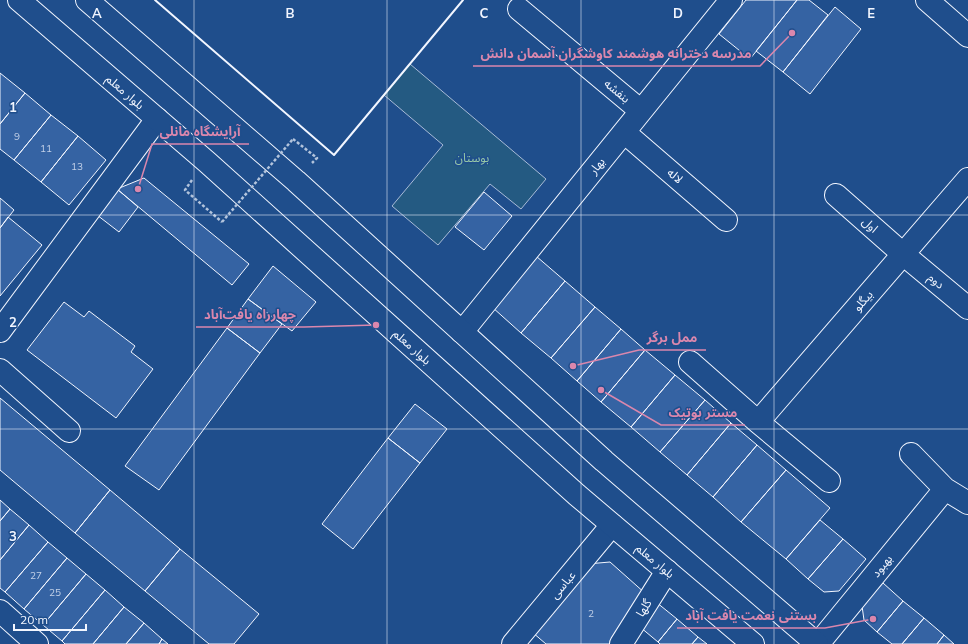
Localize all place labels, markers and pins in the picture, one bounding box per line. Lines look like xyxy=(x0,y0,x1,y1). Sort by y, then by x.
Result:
callout: مدرسه دخترانه هوشمند کاوشگران آسمان دانش xyxy=(473,41,760,66)
callout: آرایشگاه مانلی xyxy=(152,119,249,144)
callout: چهارراه یافت‌آباد xyxy=(196,302,304,327)
callout: ممل برگر xyxy=(639,325,706,350)
callout: مستر بوتیک xyxy=(661,400,745,425)
callout: بستنی نعمت یافت آباد xyxy=(677,603,825,628)

